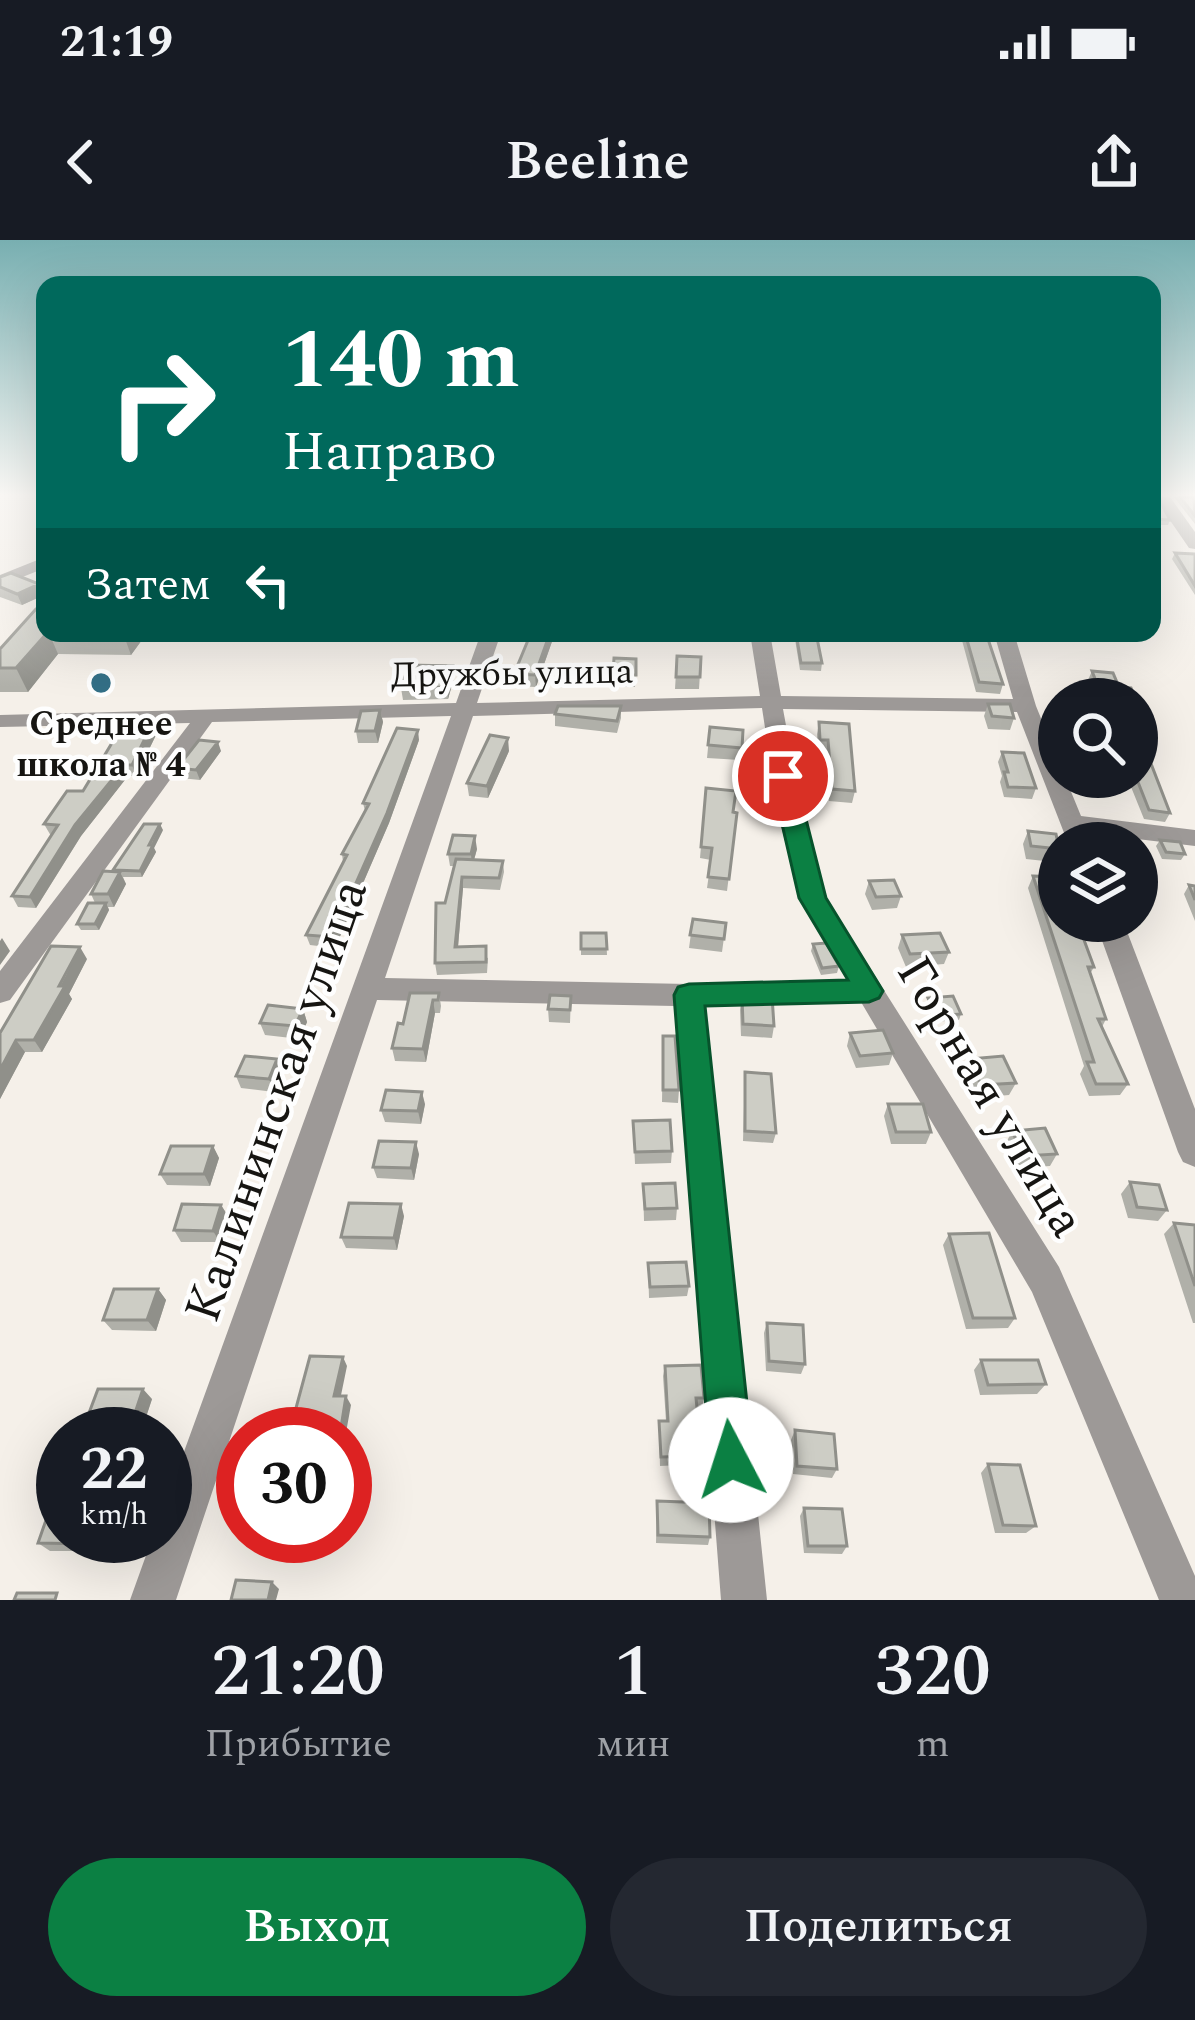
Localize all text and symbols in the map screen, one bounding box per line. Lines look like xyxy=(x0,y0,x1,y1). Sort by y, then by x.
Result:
text: 21:19 xyxy=(60,8,173,77)
text: Beeline xyxy=(505,121,690,203)
icon: back xyxy=(48,129,114,195)
icon: share xyxy=(1081,129,1147,195)
text: 140 m xyxy=(282,297,520,425)
icon: right xyxy=(84,324,240,480)
text: Направо xyxy=(282,412,497,494)
text: Затем xyxy=(84,551,211,620)
icon: left xyxy=(235,552,301,618)
street label: Дружбы улица xyxy=(390,644,634,704)
marker: Среднее школа № 4 xyxy=(88,670,114,696)
map controls xyxy=(1038,678,1158,942)
button: search xyxy=(1038,678,1158,798)
place label: Среднее школа № 4 xyxy=(16,697,186,793)
pin xyxy=(732,725,834,827)
icon: arrive xyxy=(750,743,816,809)
button: layers xyxy=(1038,822,1158,942)
street label: Калининская улица xyxy=(165,869,389,1333)
street label: Горная улица xyxy=(875,941,1105,1253)
position arrow xyxy=(668,1397,794,1523)
speed limit sign: 30 xyxy=(216,1407,372,1563)
text: 22 xyxy=(80,1424,148,1516)
text: km/h xyxy=(80,1492,148,1538)
text: 21:20 xyxy=(212,1618,385,1727)
text: 1 xyxy=(614,1618,653,1727)
text: 320 xyxy=(875,1618,991,1727)
text: Прибытие xyxy=(204,1715,392,1774)
text: мин xyxy=(596,1715,670,1774)
text: m xyxy=(916,1715,949,1774)
button: Выход xyxy=(48,1858,586,1996)
button: Поделиться xyxy=(610,1858,1147,1996)

